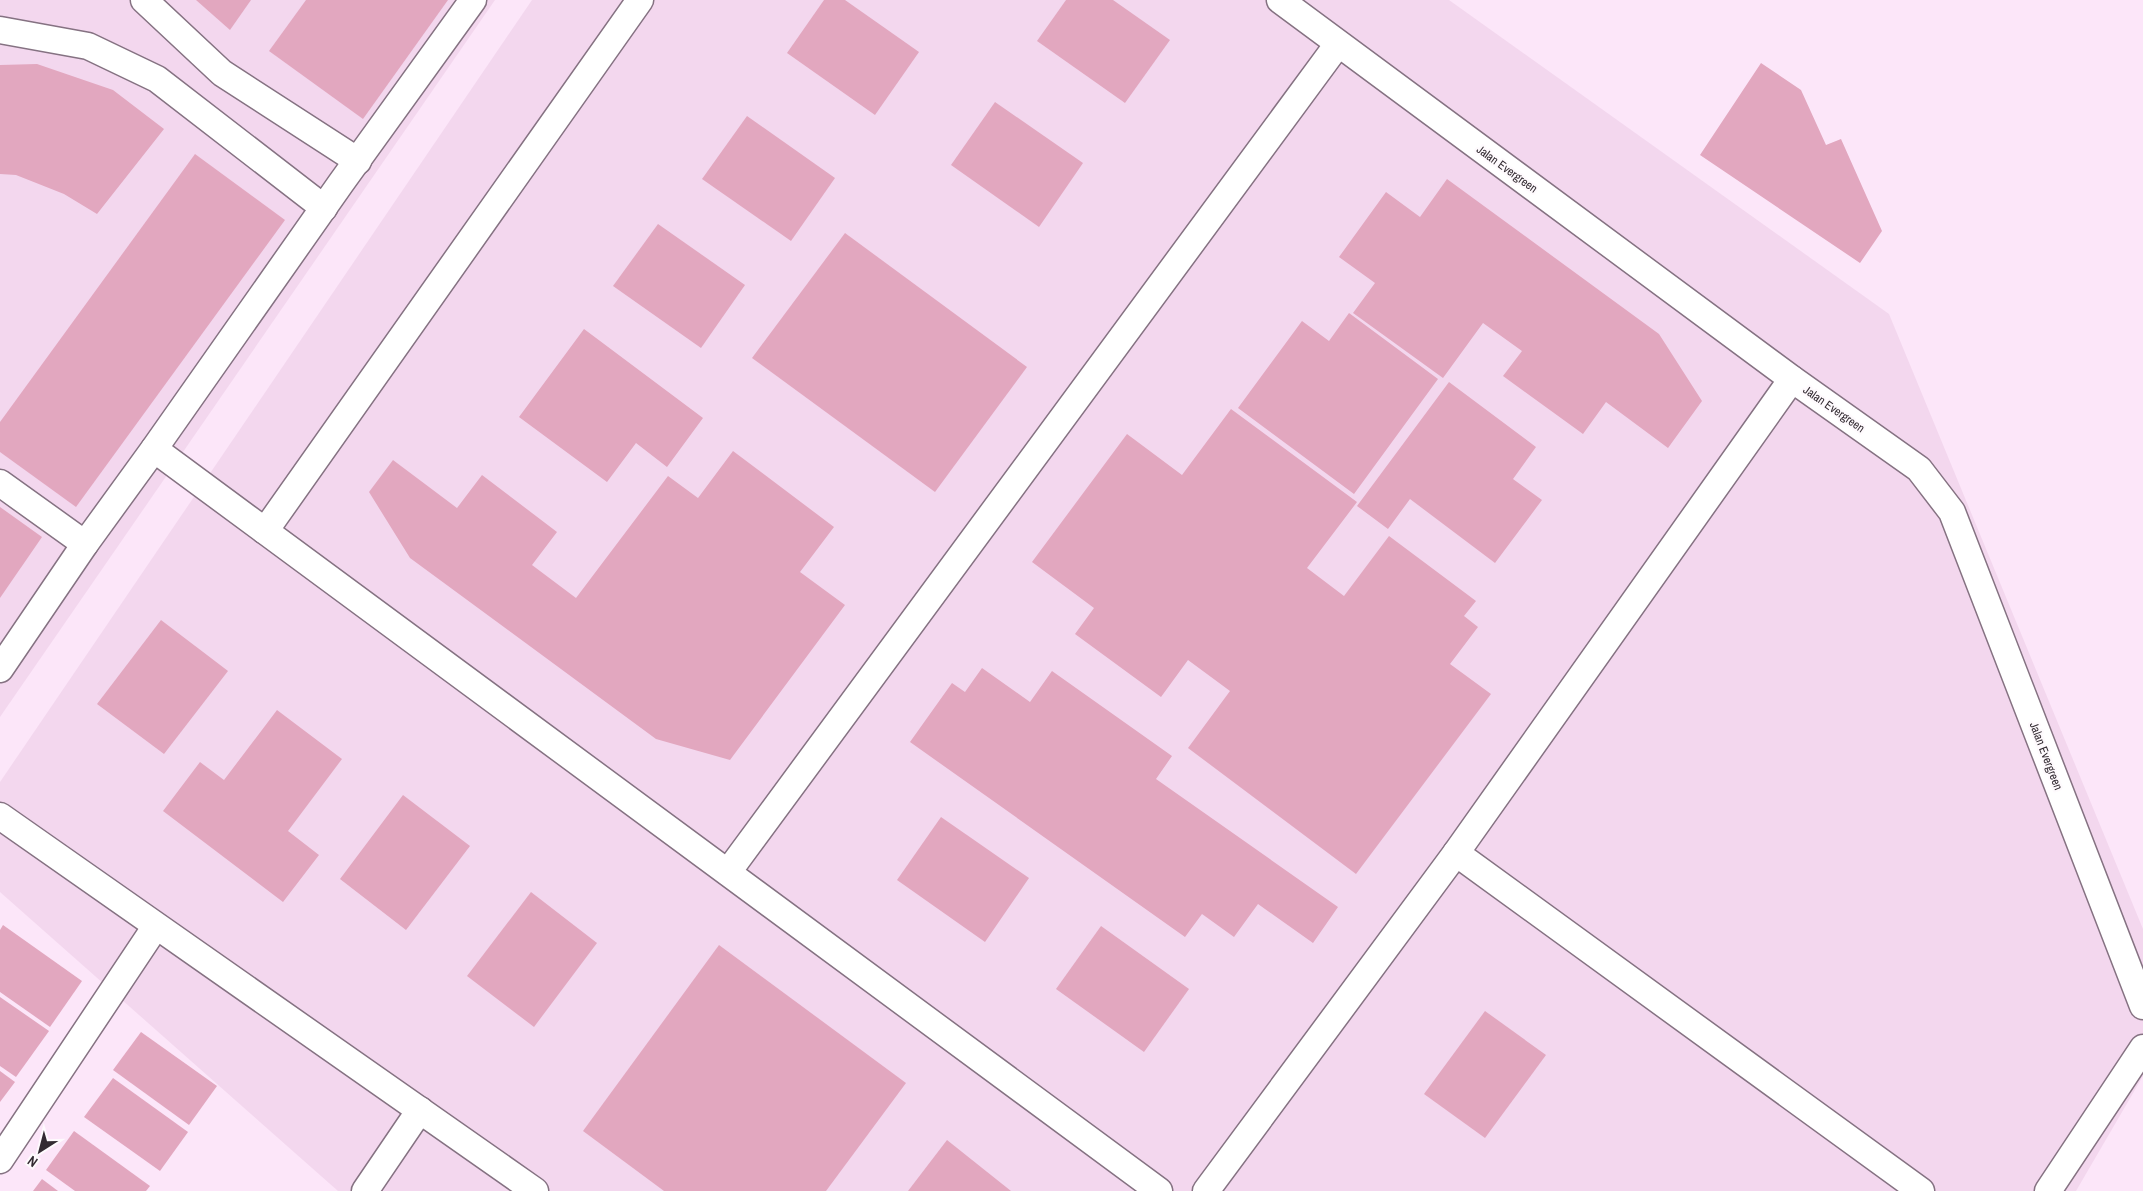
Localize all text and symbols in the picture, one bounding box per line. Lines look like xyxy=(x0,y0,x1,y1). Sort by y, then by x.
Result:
street label: Jalan Evergreen xyxy=(1473,141,1541,197)
street label: Jalan Evergreen xyxy=(1800,382,1868,436)
street label: Jalan Evergreen xyxy=(2026,720,2066,792)
north arrow xyxy=(15,1126,65,1176)
text: N xyxy=(24,1152,41,1171)

